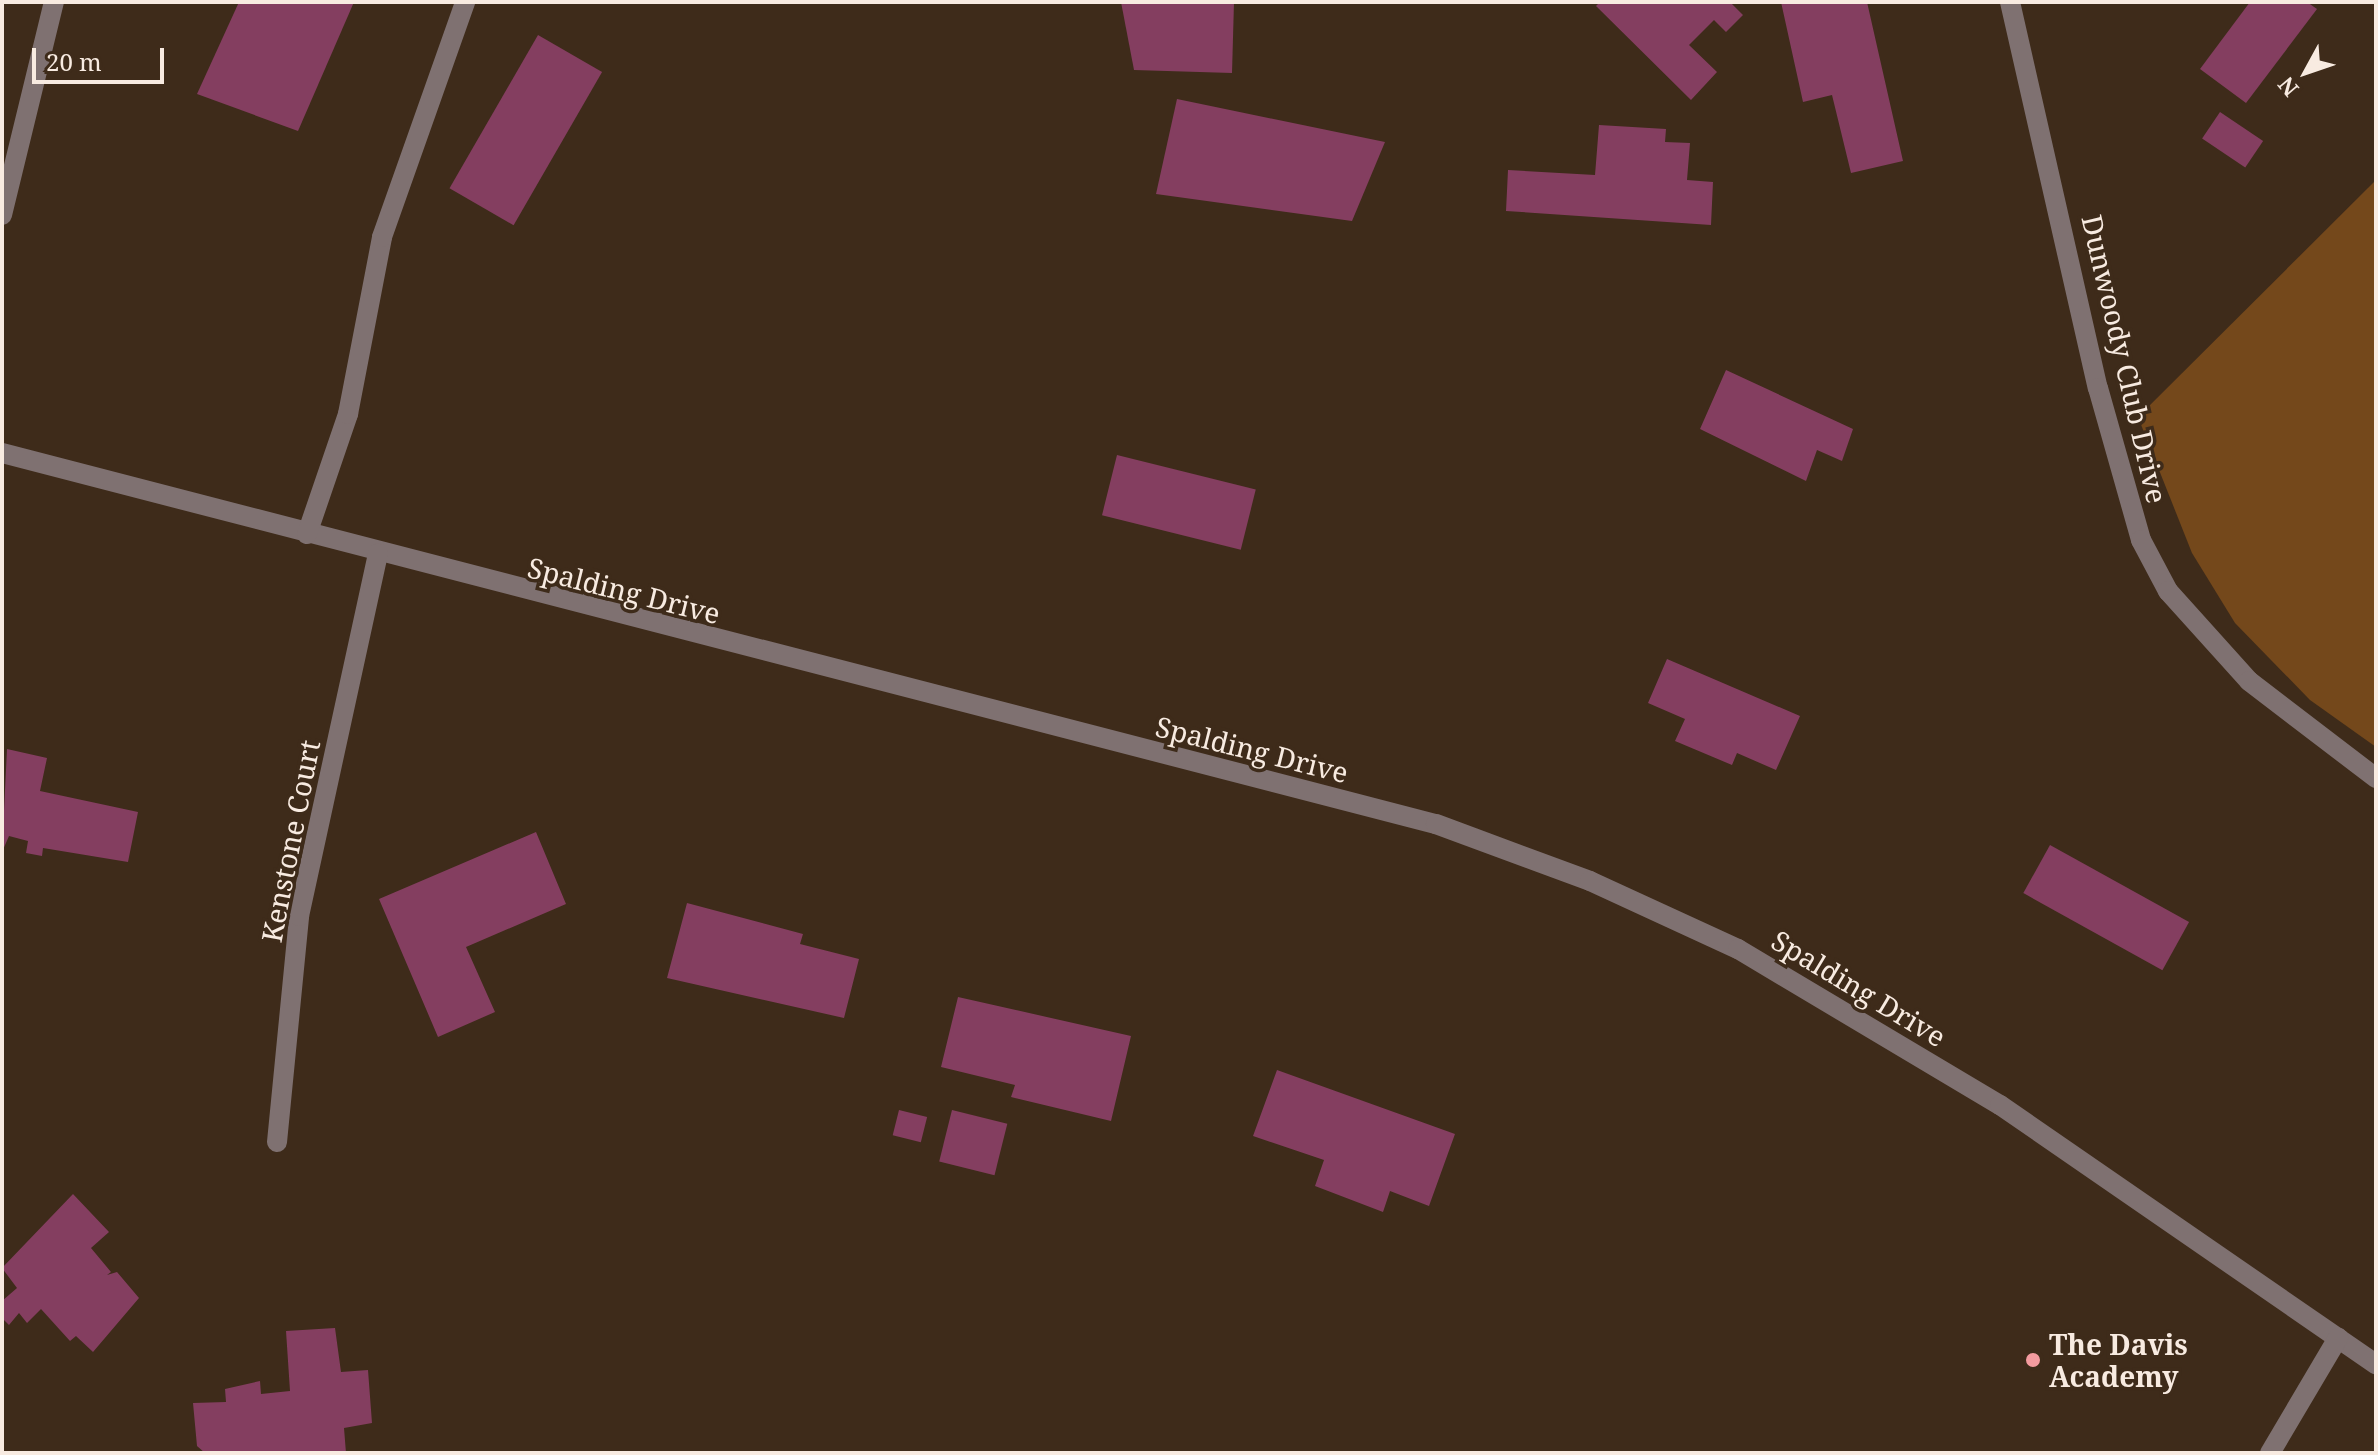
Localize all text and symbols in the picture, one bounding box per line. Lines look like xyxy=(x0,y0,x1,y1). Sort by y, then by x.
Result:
scale bar xyxy=(36,32,168,82)
north arrow xyxy=(2266,32,2346,112)
text: 20 m xyxy=(46,45,102,78)
text: N xyxy=(2271,71,2305,104)
street label: Dunwoody Club Drive xyxy=(2075,212,2175,506)
street label: Spalding Drive xyxy=(524,550,724,630)
street label: Spalding Drive xyxy=(1152,709,1352,789)
street label: Kenstone Court xyxy=(254,737,326,945)
street label: Spalding Drive xyxy=(1766,923,1952,1053)
place label: The Davis Academy xyxy=(2049,1327,2188,1393)
marker: The Davis Academy xyxy=(2024,1351,2042,1369)

